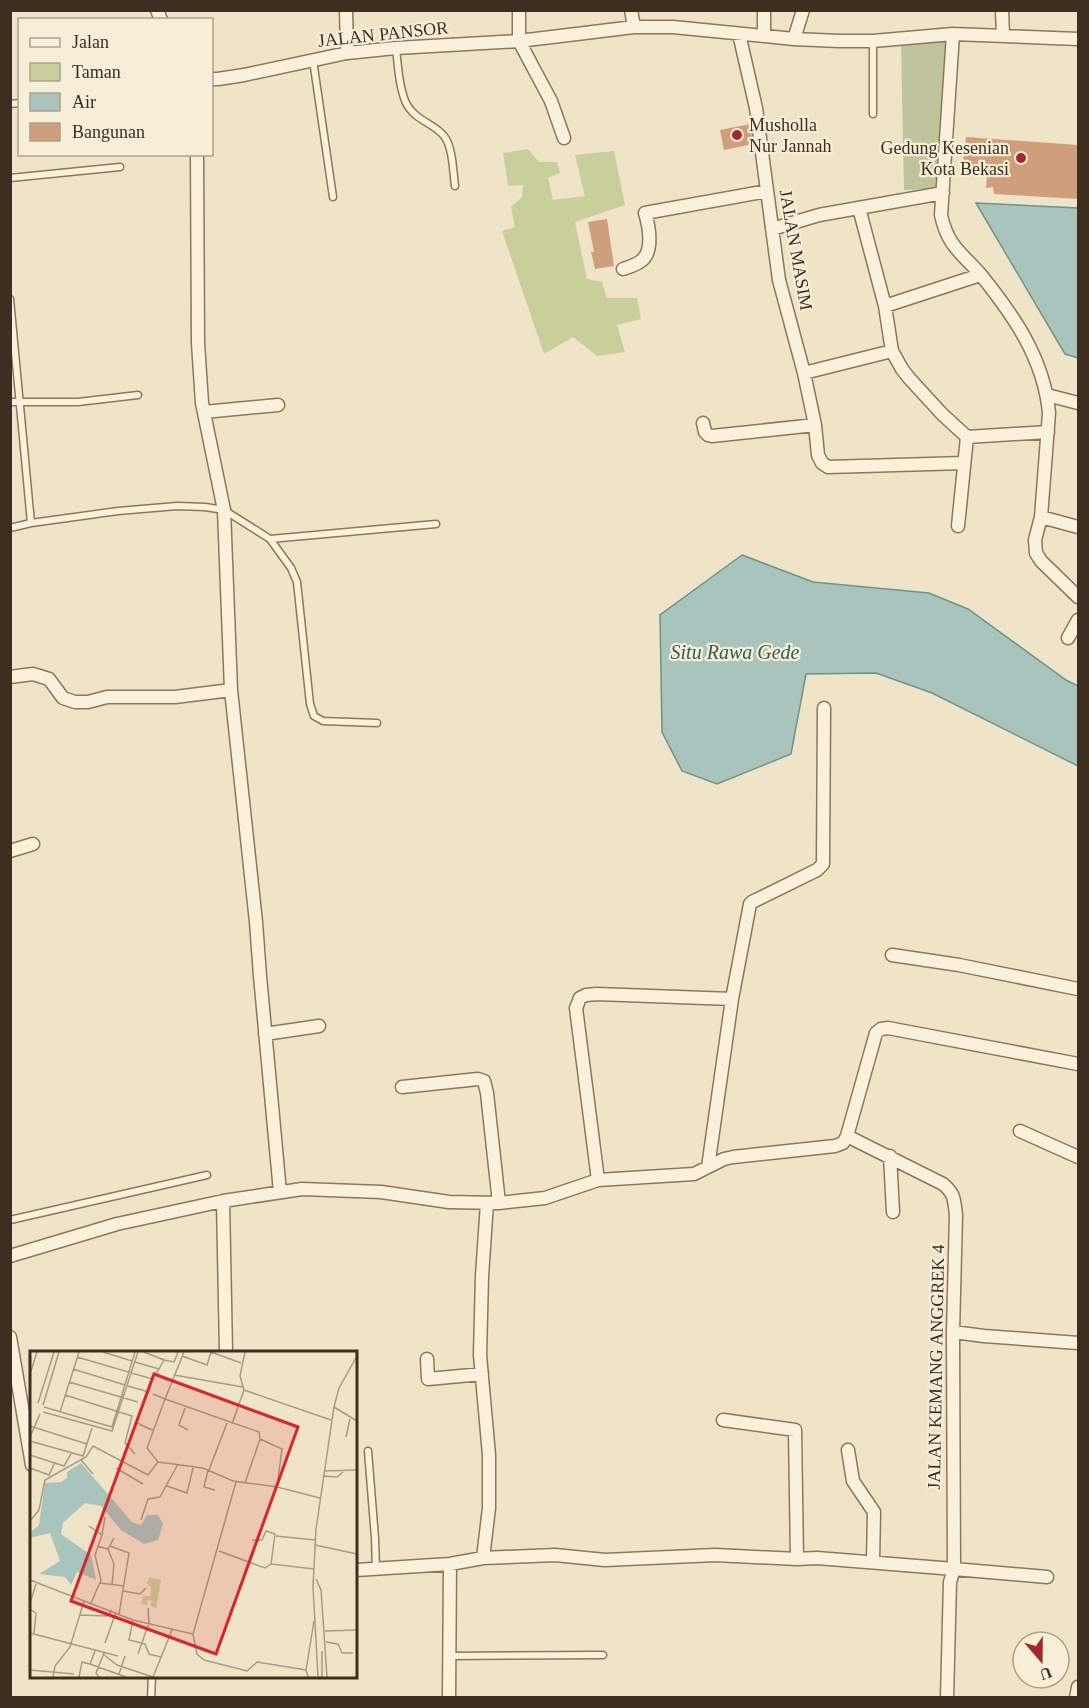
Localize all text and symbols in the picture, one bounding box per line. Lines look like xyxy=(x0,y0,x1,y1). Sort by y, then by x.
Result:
street label: JALAN PANSOR xyxy=(317,17,449,51)
legend xyxy=(18,18,213,156)
text: Jalan xyxy=(72,32,109,52)
text: Taman xyxy=(72,62,121,82)
text: Air xyxy=(72,92,96,112)
place label: Musholla Nur Jannah xyxy=(749,115,831,156)
text: Bangunan xyxy=(72,122,145,142)
marker: Musholla Nur Jannah xyxy=(730,128,744,142)
place label: Gedung Kesenian Kota Bekasi xyxy=(881,138,1009,179)
marker: Gedung Kesenian Kota Bekasi xyxy=(1014,151,1028,165)
street label: JALAN MASIM xyxy=(776,188,816,312)
water label: Situ Rawa Gede xyxy=(671,641,800,663)
street label: JALAN KEMANG ANGGREK 4 xyxy=(924,1244,948,1490)
inset map xyxy=(30,1351,357,1678)
north arrow xyxy=(1011,1630,1071,1690)
text: U xyxy=(1037,1664,1054,1684)

